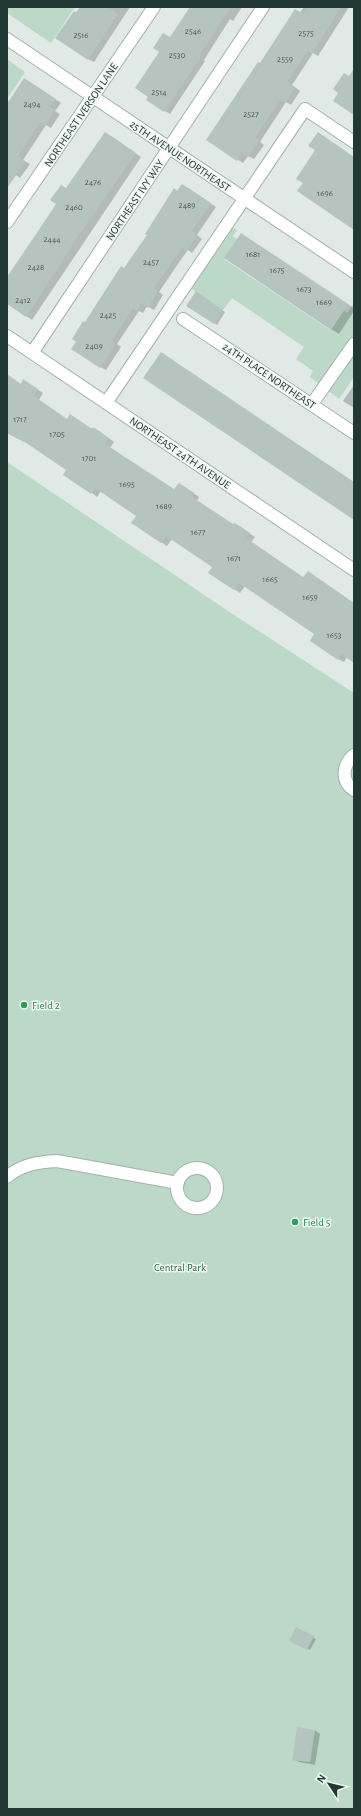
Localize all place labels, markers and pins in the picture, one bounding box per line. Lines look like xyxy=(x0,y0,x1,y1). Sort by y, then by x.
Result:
marker: Field 2 xyxy=(19,1000,29,1010)
place label: Field 2 xyxy=(32,1000,60,1011)
marker: Field 5 xyxy=(290,1217,300,1227)
place label: Field 5 xyxy=(303,1217,331,1228)

